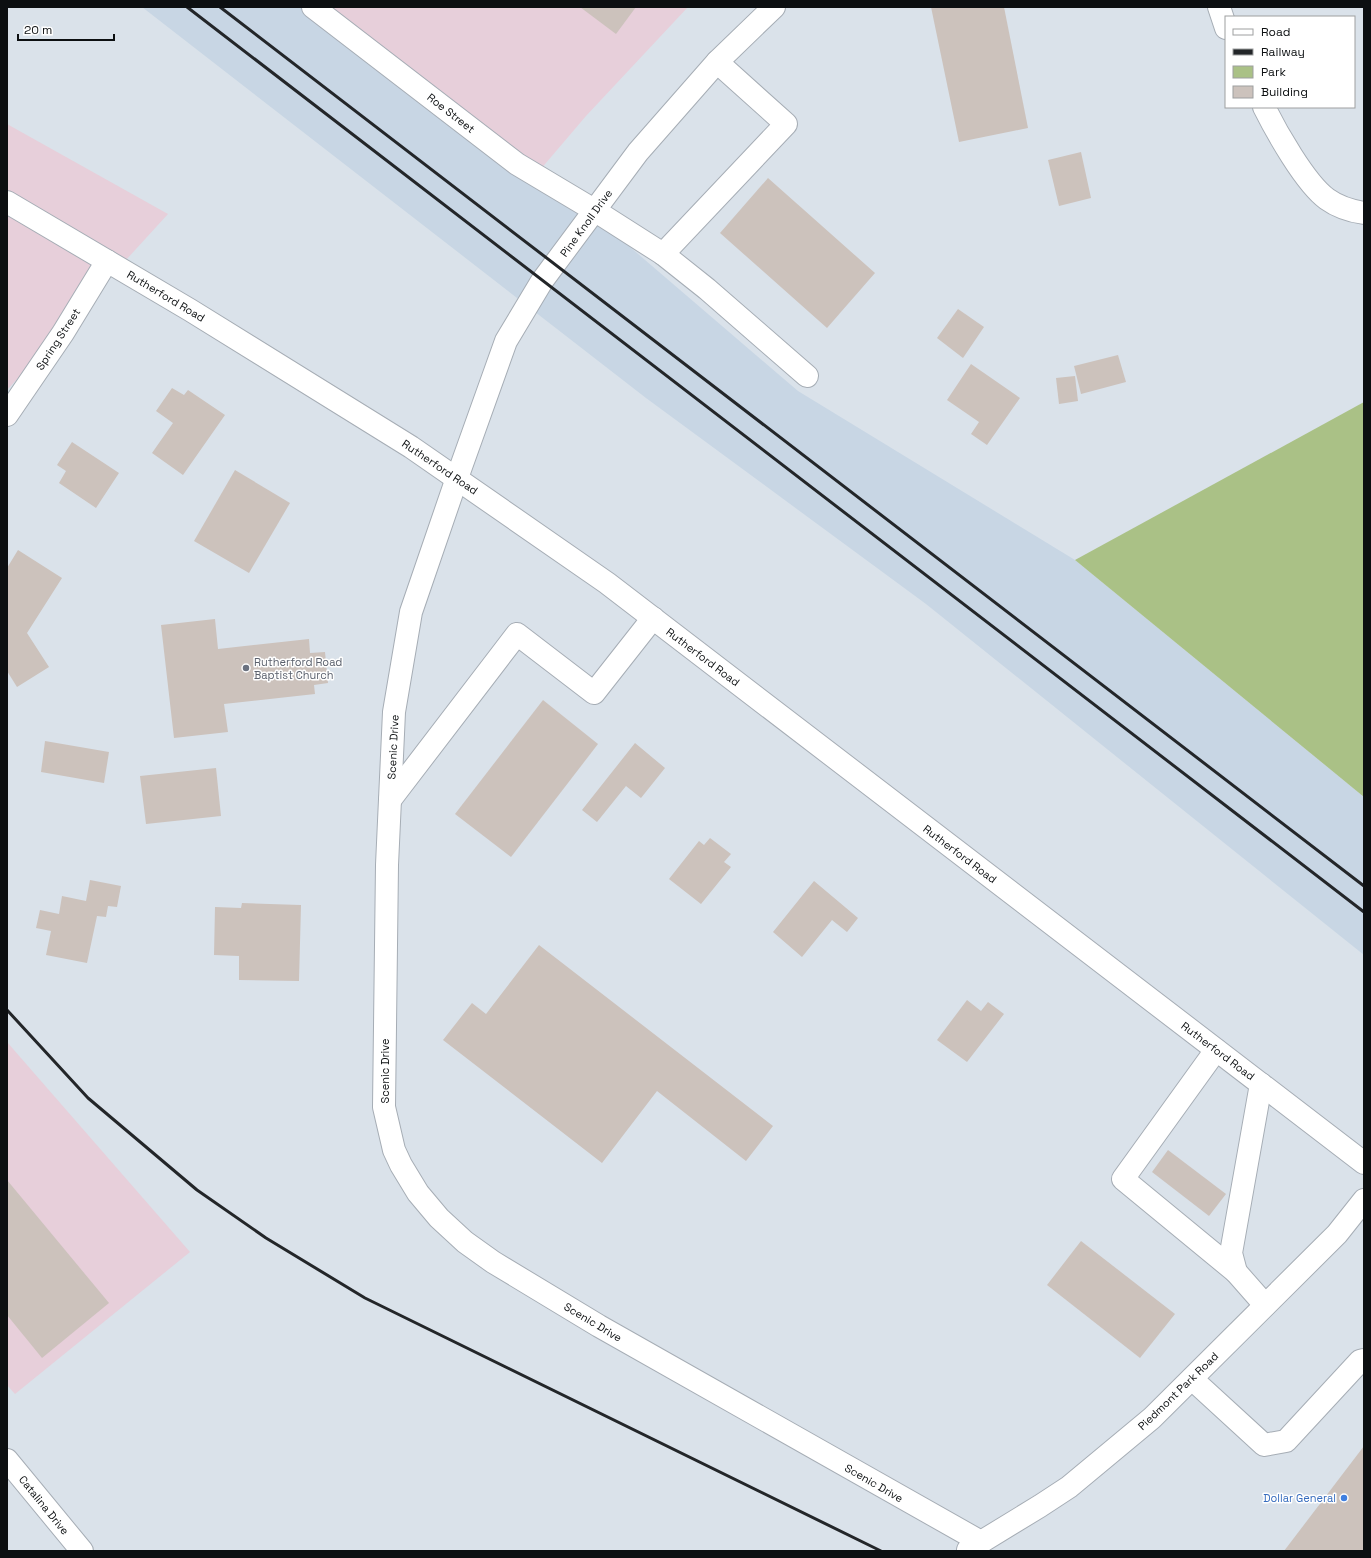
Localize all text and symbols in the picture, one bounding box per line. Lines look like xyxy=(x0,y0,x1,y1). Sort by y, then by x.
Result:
scale bar xyxy=(18,16,114,42)
legend xyxy=(1225,16,1355,108)
text: 20 m xyxy=(24,22,52,38)
text: Road xyxy=(1261,24,1290,40)
text: Railway xyxy=(1261,44,1305,60)
text: Park xyxy=(1261,64,1286,80)
text: Building xyxy=(1261,84,1308,100)
street label: Roe Street xyxy=(424,90,478,136)
street label: Pine Knoll Drive xyxy=(557,186,615,260)
street label: Rutherford Road xyxy=(125,267,207,325)
street label: Spring Street xyxy=(33,305,83,373)
street label: Rutherford Road xyxy=(399,436,481,498)
street label: Rutherford Road xyxy=(663,625,743,689)
place label: Rutherford Road Baptist Church xyxy=(254,655,342,682)
marker: Rutherford Road Baptist Church xyxy=(241,663,251,673)
street label: Scenic Drive xyxy=(384,714,402,780)
street label: Rutherford Road xyxy=(920,822,1000,886)
street label: Rutherford Road xyxy=(1178,1019,1258,1083)
street label: Scenic Drive xyxy=(378,1038,392,1104)
street label: Scenic Drive xyxy=(562,1299,624,1345)
street label: Piedmont Park Road xyxy=(1135,1349,1221,1433)
street label: Scenic Drive xyxy=(842,1461,906,1505)
street label: Catalina Drive xyxy=(16,1473,72,1537)
place label: Dollar General xyxy=(1263,1491,1336,1505)
marker: Dollar General xyxy=(1339,1493,1349,1503)

